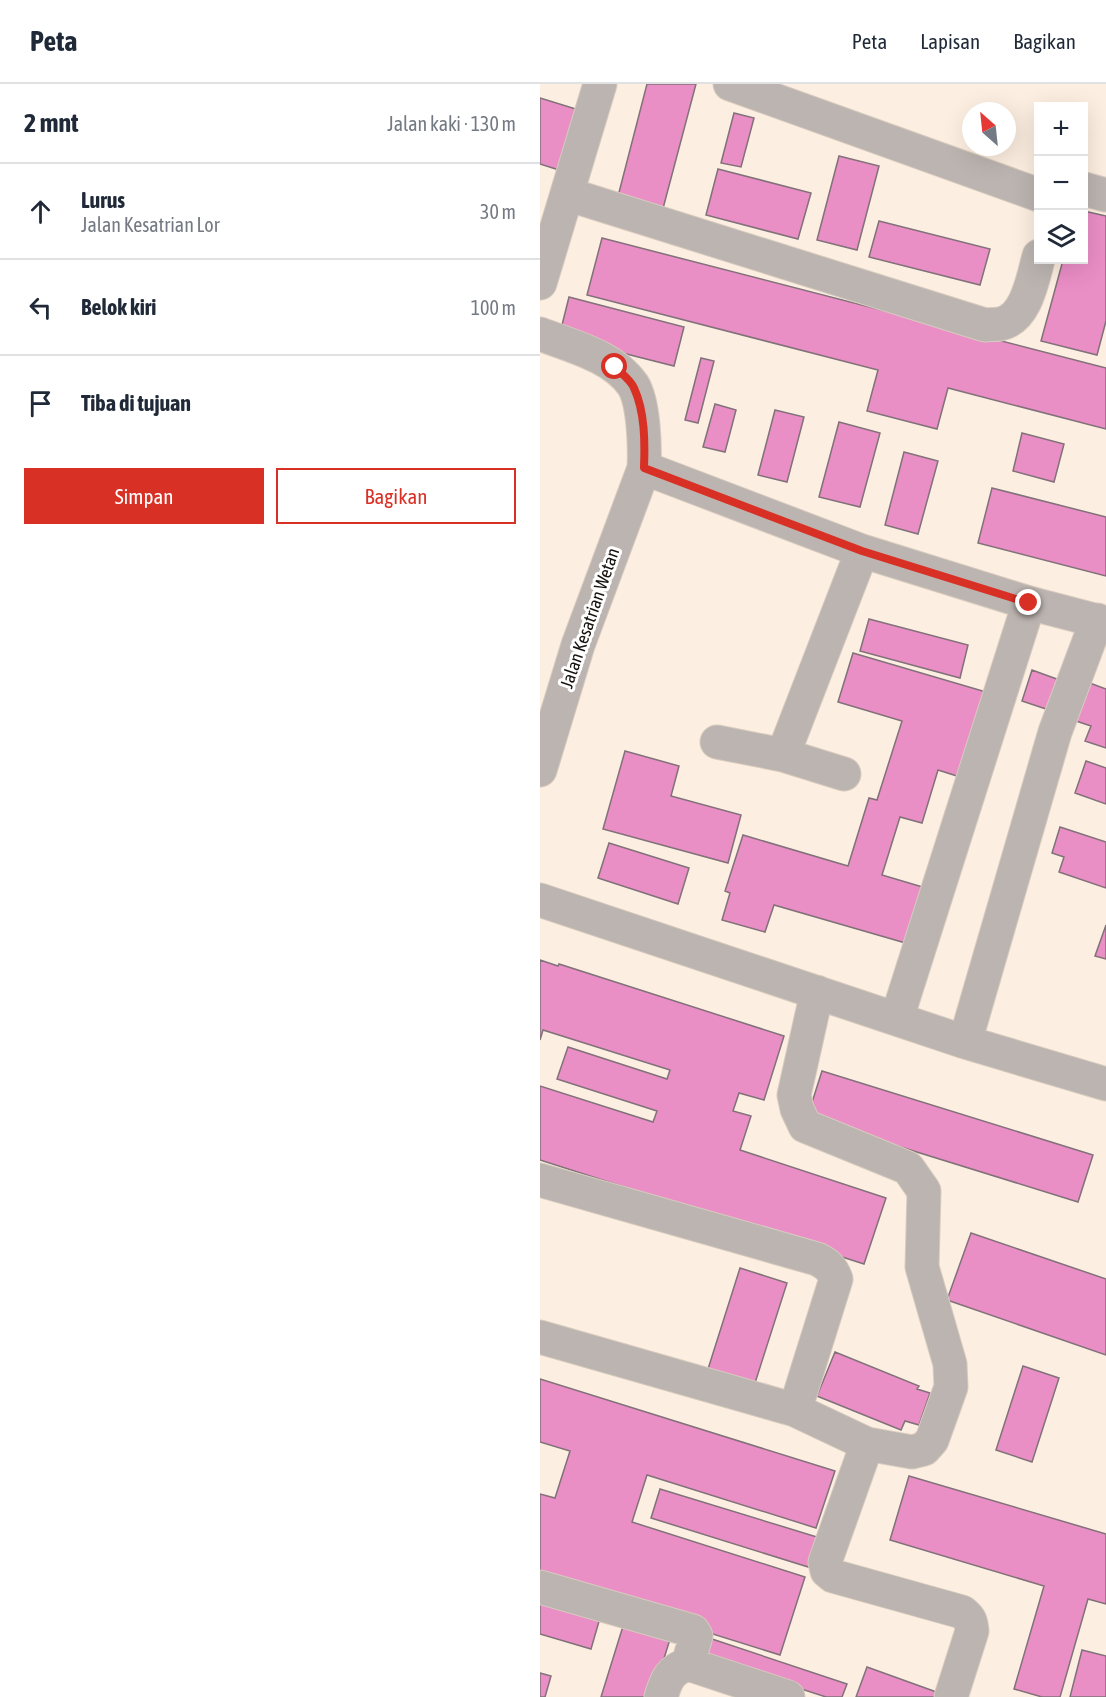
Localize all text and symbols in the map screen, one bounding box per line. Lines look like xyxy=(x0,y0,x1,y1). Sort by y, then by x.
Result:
text: Peta xyxy=(30,25,77,57)
text: Peta xyxy=(852,29,887,53)
text: Lapisan xyxy=(920,29,980,53)
text: Bagikan xyxy=(1013,29,1076,53)
north arrow xyxy=(962,102,1016,156)
map controls xyxy=(1034,102,1088,264)
button: + xyxy=(1034,102,1088,156)
text: 2 mnt xyxy=(24,108,79,138)
text: Jalan kaki · 130 m xyxy=(387,112,516,135)
button: − xyxy=(1034,156,1088,210)
text: Lurus xyxy=(81,187,125,213)
icon: ahead xyxy=(24,195,57,228)
text: 30 m xyxy=(480,200,516,223)
button: layers xyxy=(1034,210,1088,264)
text: Jalan Kesatrian Lor xyxy=(81,213,220,236)
icon: left xyxy=(24,291,57,324)
text: Belok kiri xyxy=(81,294,156,320)
text: 100 m xyxy=(471,296,516,319)
route start xyxy=(601,353,627,379)
icon: arrive xyxy=(24,387,57,420)
text: Tiba di tujuan xyxy=(81,390,191,416)
button: Simpan xyxy=(24,468,264,524)
button: Bagikan xyxy=(276,468,516,524)
street label: Jalan Kesatrian Wetan xyxy=(556,545,623,691)
route end xyxy=(1015,589,1041,615)

